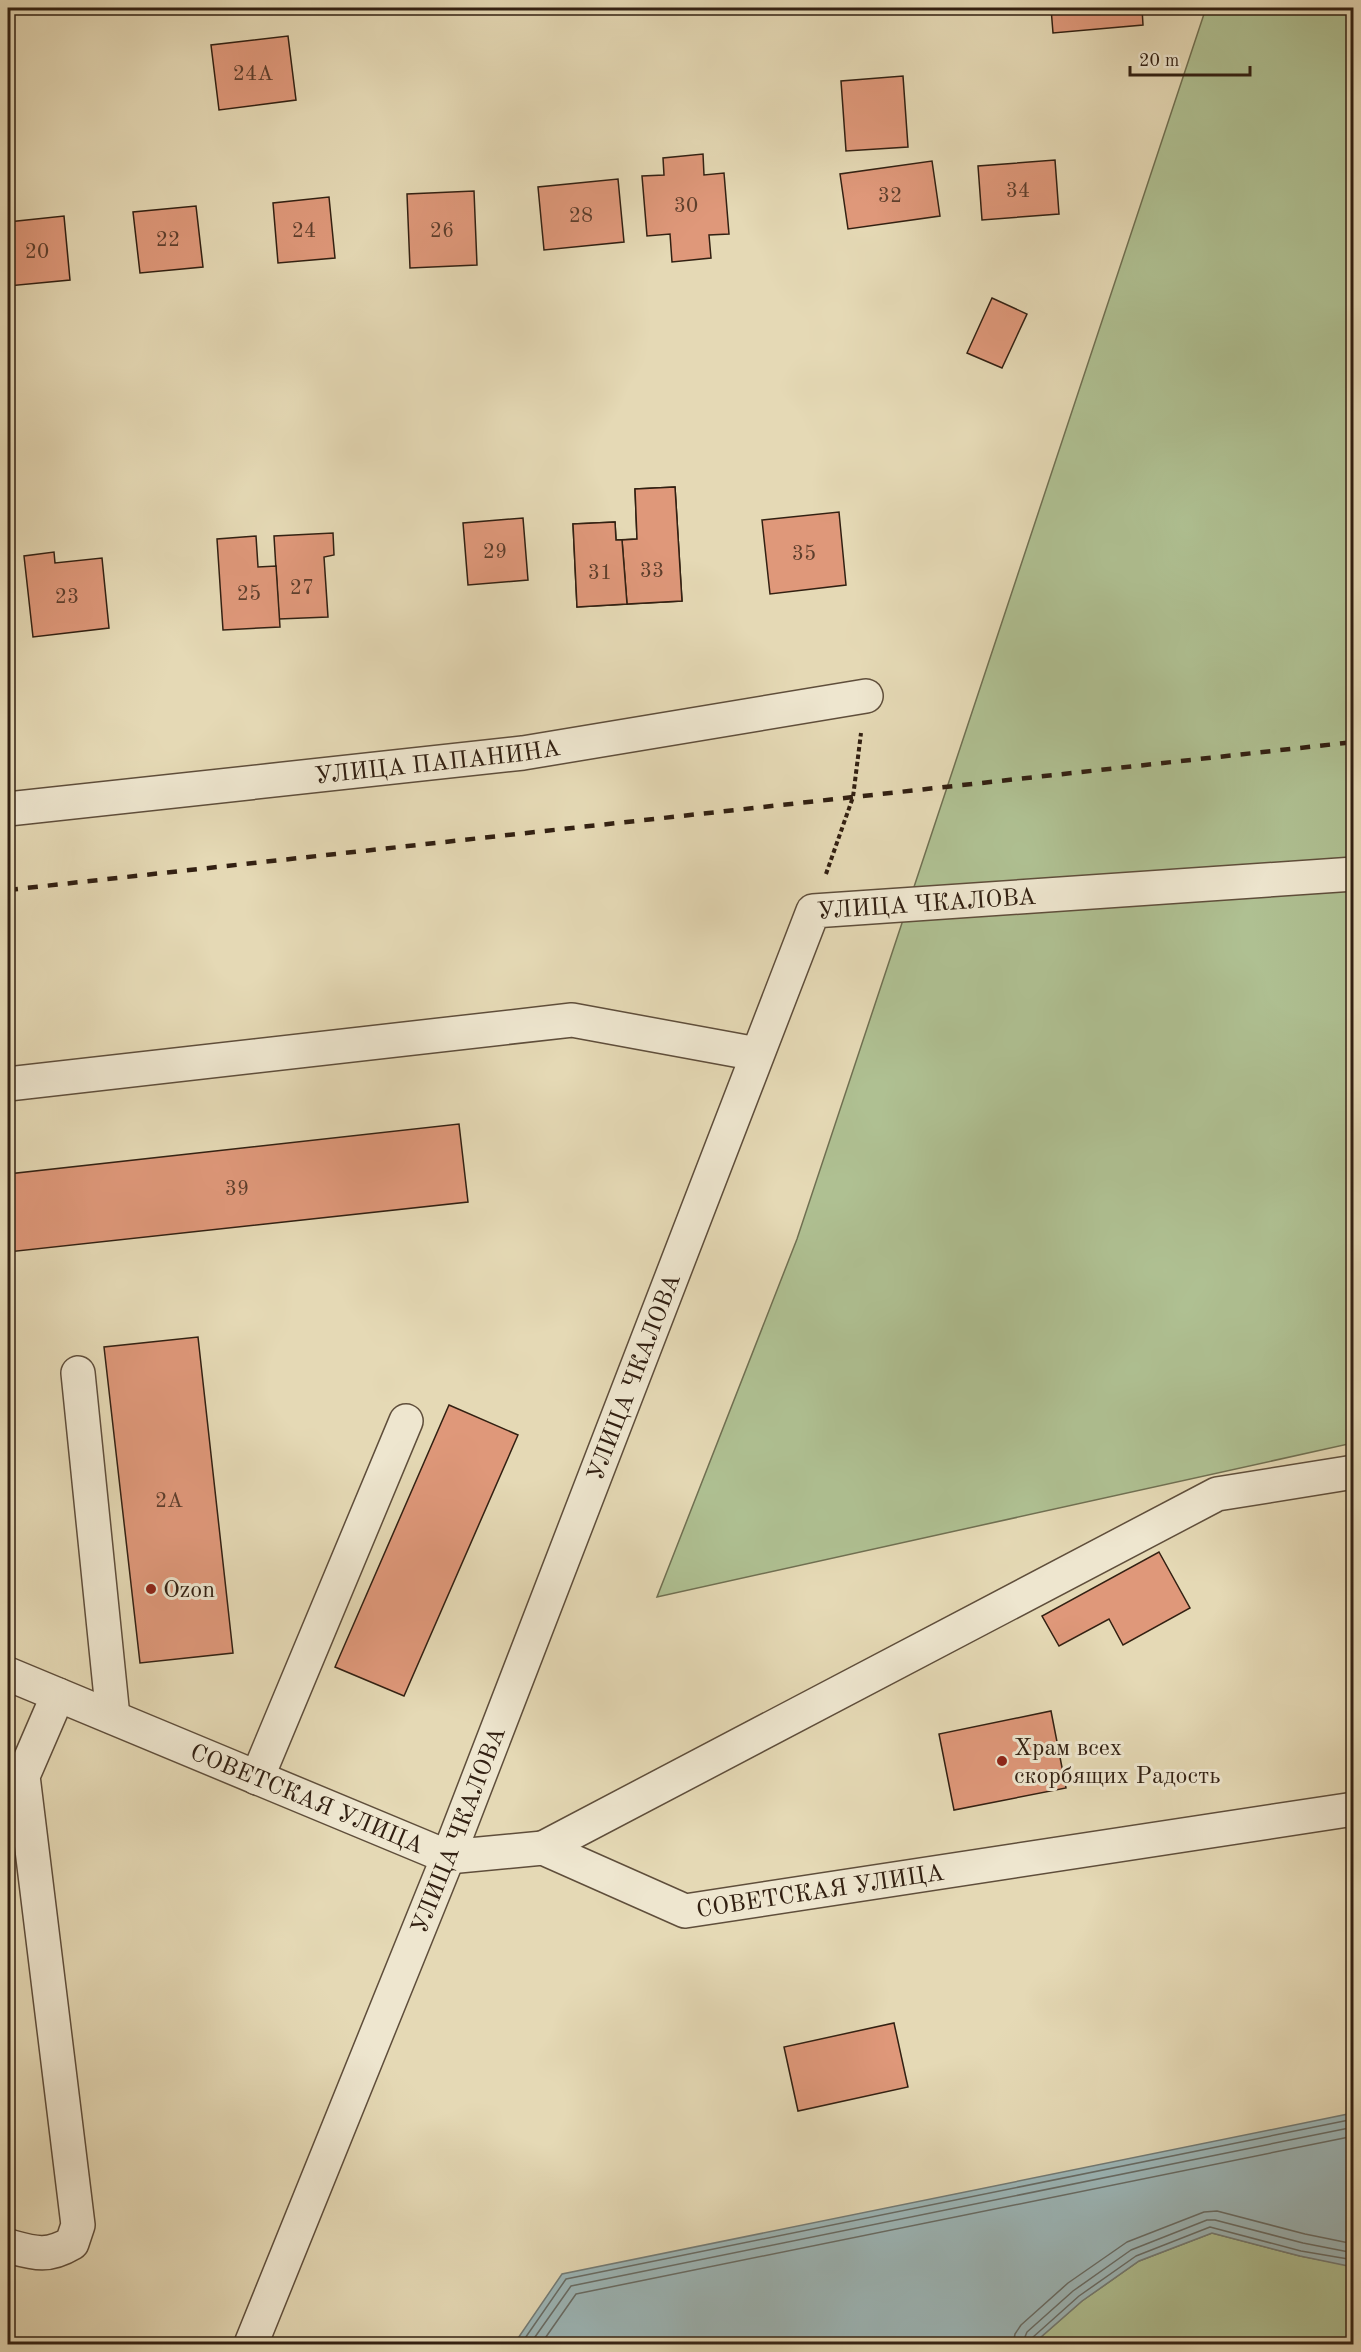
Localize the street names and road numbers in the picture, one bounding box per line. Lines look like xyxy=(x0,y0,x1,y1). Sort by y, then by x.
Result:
street label: УЛИЦА ПАПАНИНА xyxy=(314,737,562,790)
street label: УЛИЦА ЧКАЛОВА xyxy=(816,886,1037,925)
street label: УЛИЦА ЧКАЛОВА xyxy=(584,1271,686,1484)
street label: УЛИЦА ЧКАЛОВА xyxy=(408,1724,511,1937)
street label: СОВЕТСКАЯ УЛИЦА xyxy=(186,1741,427,1859)
street label: СОВЕТСКАЯ УЛИЦА xyxy=(695,1862,946,1923)

